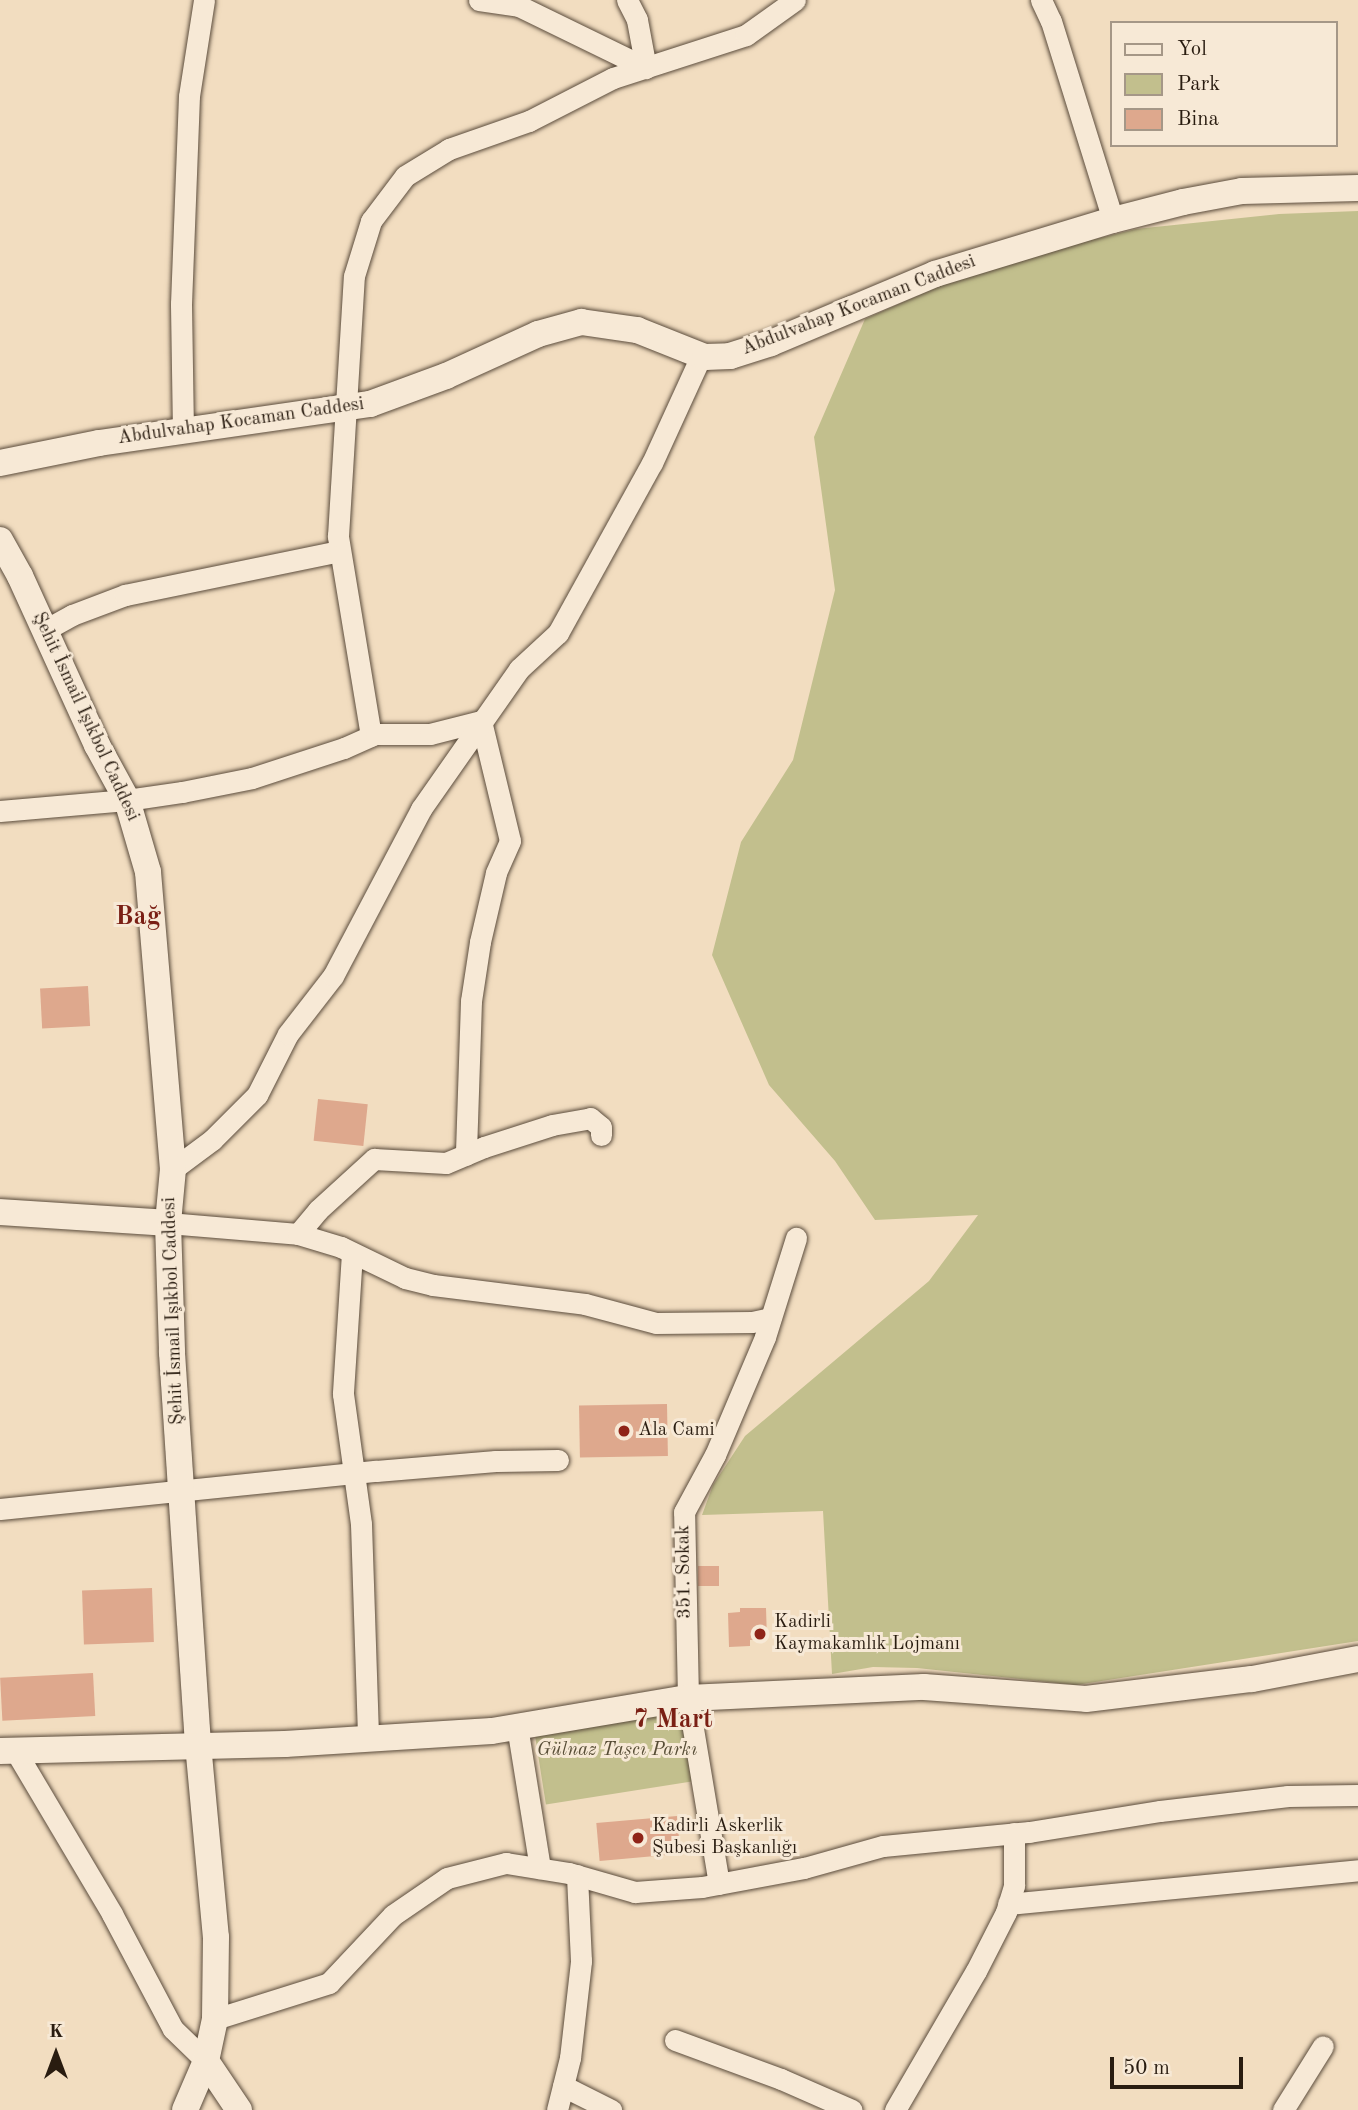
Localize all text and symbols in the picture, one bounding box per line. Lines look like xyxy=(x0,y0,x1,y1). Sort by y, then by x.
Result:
legend xyxy=(1110,21,1337,147)
text: Yol xyxy=(1177,39,1207,60)
text: Park xyxy=(1177,74,1220,95)
text: Bina xyxy=(1177,109,1219,130)
street label: Abdulvahap Kocaman Caddesi xyxy=(739,251,979,361)
street label: Abdulvahap Kocaman Caddesi xyxy=(116,393,366,451)
street label: Şehit İsmail Işıkbol Caddesi xyxy=(26,609,144,825)
district label: Bağ xyxy=(115,902,161,934)
street label: Şehit İsmail Işıkbol Caddesi xyxy=(159,1197,189,1425)
place label: Ala Cami xyxy=(638,1420,715,1442)
marker: Ala Cami xyxy=(616,1423,632,1439)
street label: 351. Sokak xyxy=(673,1525,697,1619)
place label: Kadirli Kaymakamlık Lojmanı xyxy=(774,1612,960,1656)
marker: Kadirli Kaymakamlık Lojmanı xyxy=(752,1626,768,1642)
district label: 7 Mart xyxy=(633,1705,713,1737)
park label: Gülnaz Taşcı Parkı xyxy=(537,1740,697,1762)
place label: Kadirli Askerlik Şubesi Başkanlığı xyxy=(652,1816,797,1860)
marker: Kadirli Askerlik Şubesi Başkanlığı xyxy=(630,1830,646,1846)
north arrow xyxy=(21,2019,91,2089)
text: K xyxy=(49,2023,63,2042)
scale bar xyxy=(1113,2044,1246,2088)
text: 50 m xyxy=(1123,2058,1170,2079)

